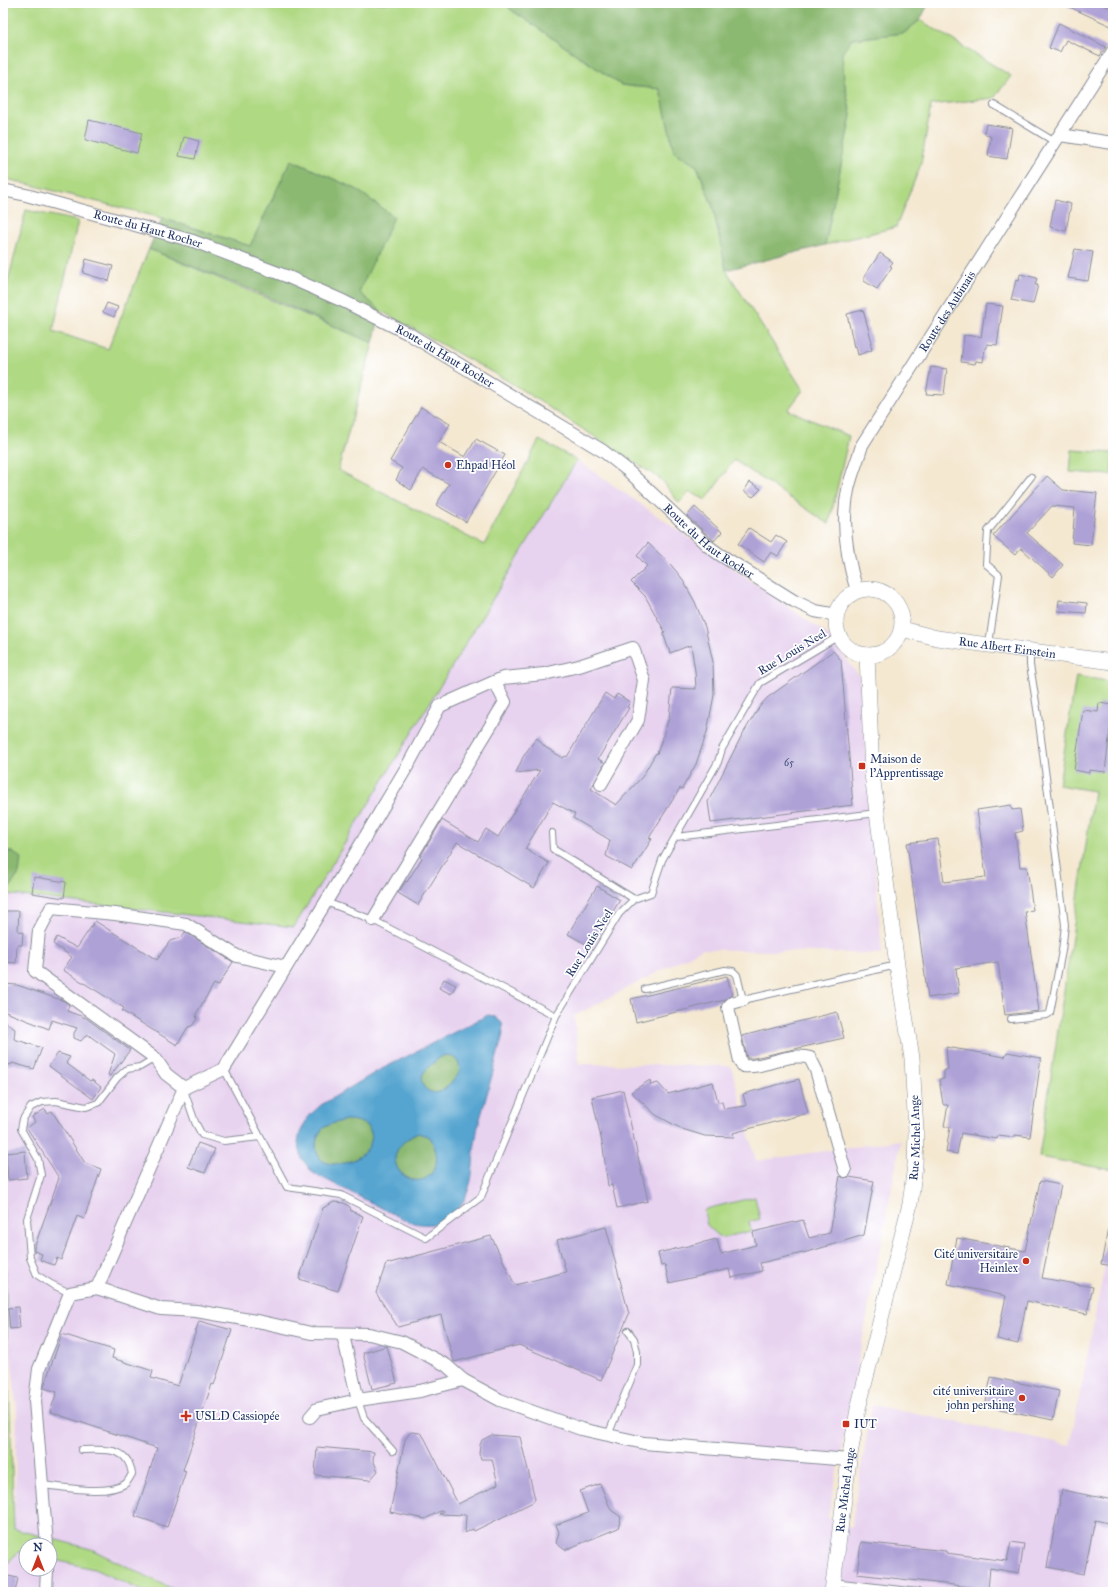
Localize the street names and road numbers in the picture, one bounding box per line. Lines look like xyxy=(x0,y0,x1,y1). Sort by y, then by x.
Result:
street label: Route du Haut Rocher xyxy=(92,207,205,251)
street label: Route des Aubinais xyxy=(916,268,978,355)
street label: Route du Haut Rocher xyxy=(393,321,497,391)
street label: Route du Haut Rocher xyxy=(661,501,757,581)
street label: Rue Louis Neel xyxy=(755,626,829,678)
street label: Rue Albert Einstein xyxy=(958,634,1057,661)
street label: Rue Louis Neel xyxy=(563,906,616,979)
street label: Rue Michel Ange xyxy=(906,1095,923,1181)
street label: Rue Michel Ange xyxy=(833,1446,858,1533)

